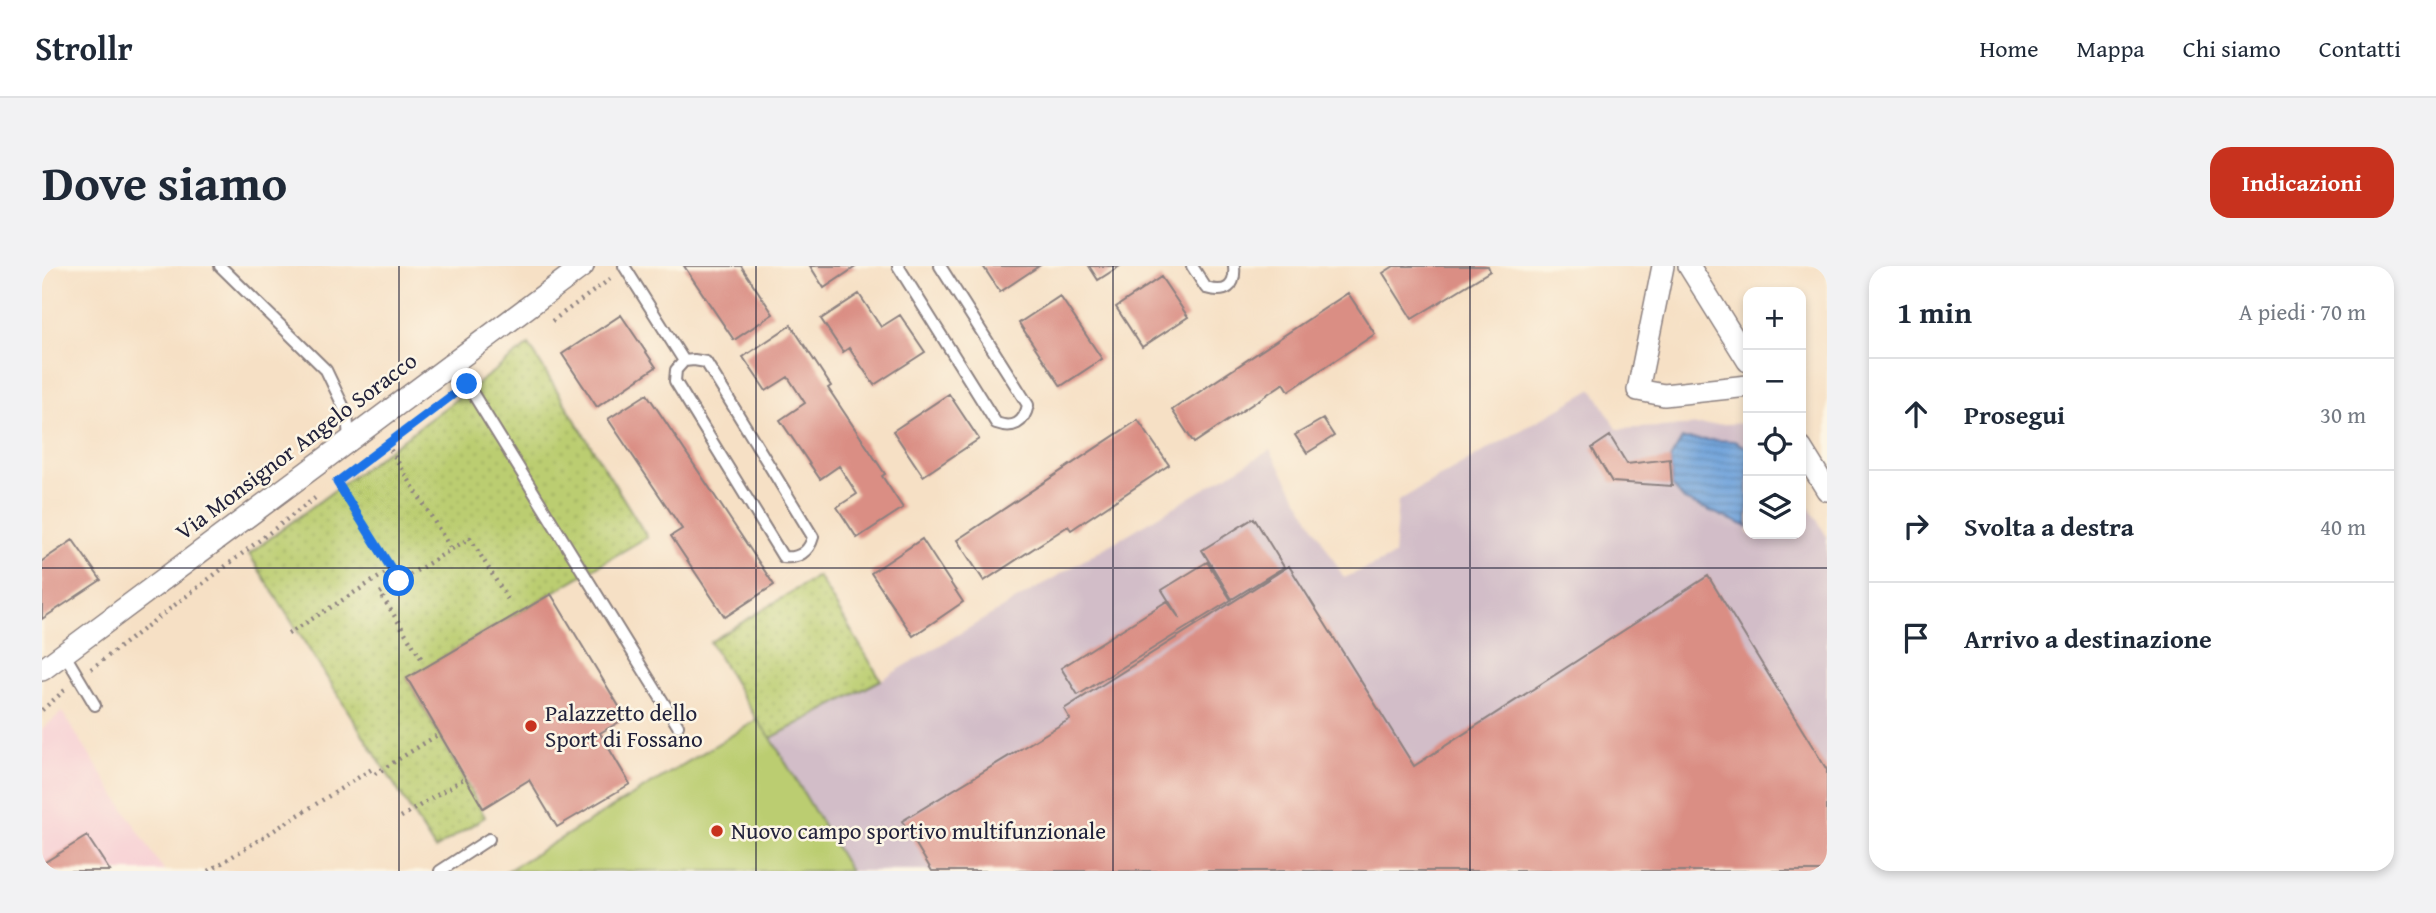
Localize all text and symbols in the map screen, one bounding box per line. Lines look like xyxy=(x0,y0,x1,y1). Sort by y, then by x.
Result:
text: Strollr xyxy=(35,24,133,72)
text: Home xyxy=(1979,31,2038,66)
text: Mappa xyxy=(2076,31,2145,66)
text: Chi siamo xyxy=(2183,31,2281,66)
text: Contatti xyxy=(2319,31,2401,66)
text: Dove siamo xyxy=(42,146,287,218)
button: Indicazioni xyxy=(2210,147,2394,218)
map controls xyxy=(1743,287,1806,539)
button: + xyxy=(1743,287,1806,350)
text: 1 min xyxy=(1897,290,1972,334)
text: A piedi · 70 m xyxy=(2239,295,2366,328)
street label: Via Monsignor Angelo Soracco xyxy=(168,344,423,547)
button: − xyxy=(1743,350,1806,413)
route end xyxy=(451,368,482,399)
icon: ahead xyxy=(1897,395,1935,433)
text: Prosegui xyxy=(1964,395,2065,434)
text: 30 m xyxy=(2320,398,2366,431)
button: locate xyxy=(1743,413,1806,476)
button: layers xyxy=(1743,476,1806,539)
icon: right xyxy=(1897,507,1935,545)
text: Svolta a destra xyxy=(1964,507,2134,546)
text: 40 m xyxy=(2320,510,2366,543)
route start xyxy=(383,565,414,596)
icon: arrive xyxy=(1897,619,1935,657)
text: Arrivo a destinazione xyxy=(1964,619,2212,658)
place label: Palazzetto dello Sport di Fossano xyxy=(545,696,703,755)
marker: Palazzetto dello Sport di Fossano xyxy=(523,718,539,734)
place label: Nuovo campo sportivo multifunzionale xyxy=(731,814,1106,847)
marker: Nuovo campo sportivo multifunzionale xyxy=(709,823,725,839)

